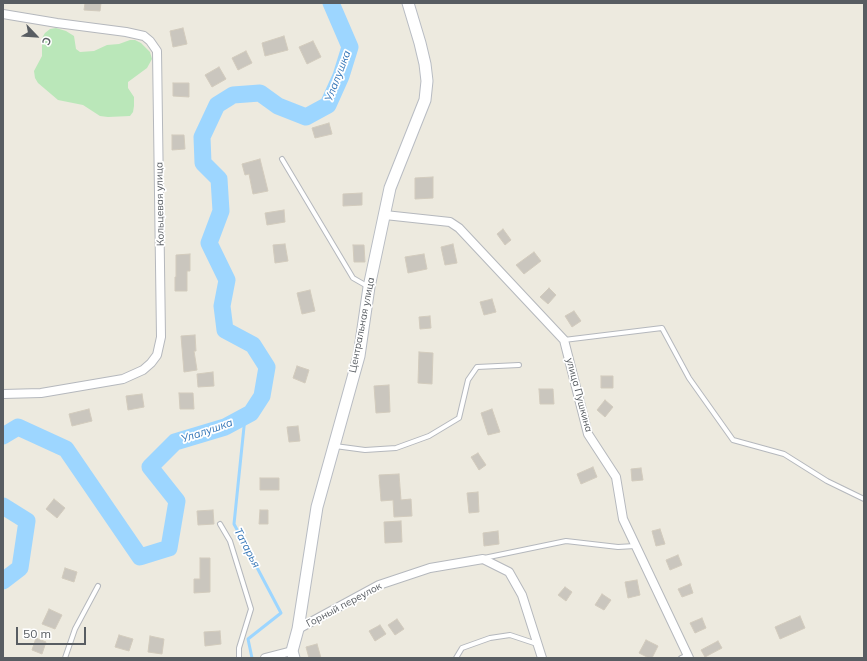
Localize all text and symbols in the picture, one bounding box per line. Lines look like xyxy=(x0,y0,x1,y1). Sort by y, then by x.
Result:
north arrow xyxy=(16,16,56,56)
text: С xyxy=(39,35,55,47)
water label: Улалушка xyxy=(322,49,354,103)
street label: Кольцевая улица xyxy=(153,162,167,246)
street label: Центральная улица xyxy=(347,276,377,374)
street label: улица Пушкина xyxy=(563,357,595,433)
water label: Улалушка xyxy=(180,416,234,446)
water label: Татарья xyxy=(231,526,263,570)
street label: Горный переулок xyxy=(304,580,384,630)
scale bar xyxy=(18,619,88,645)
text: 50 m xyxy=(23,626,51,641)

